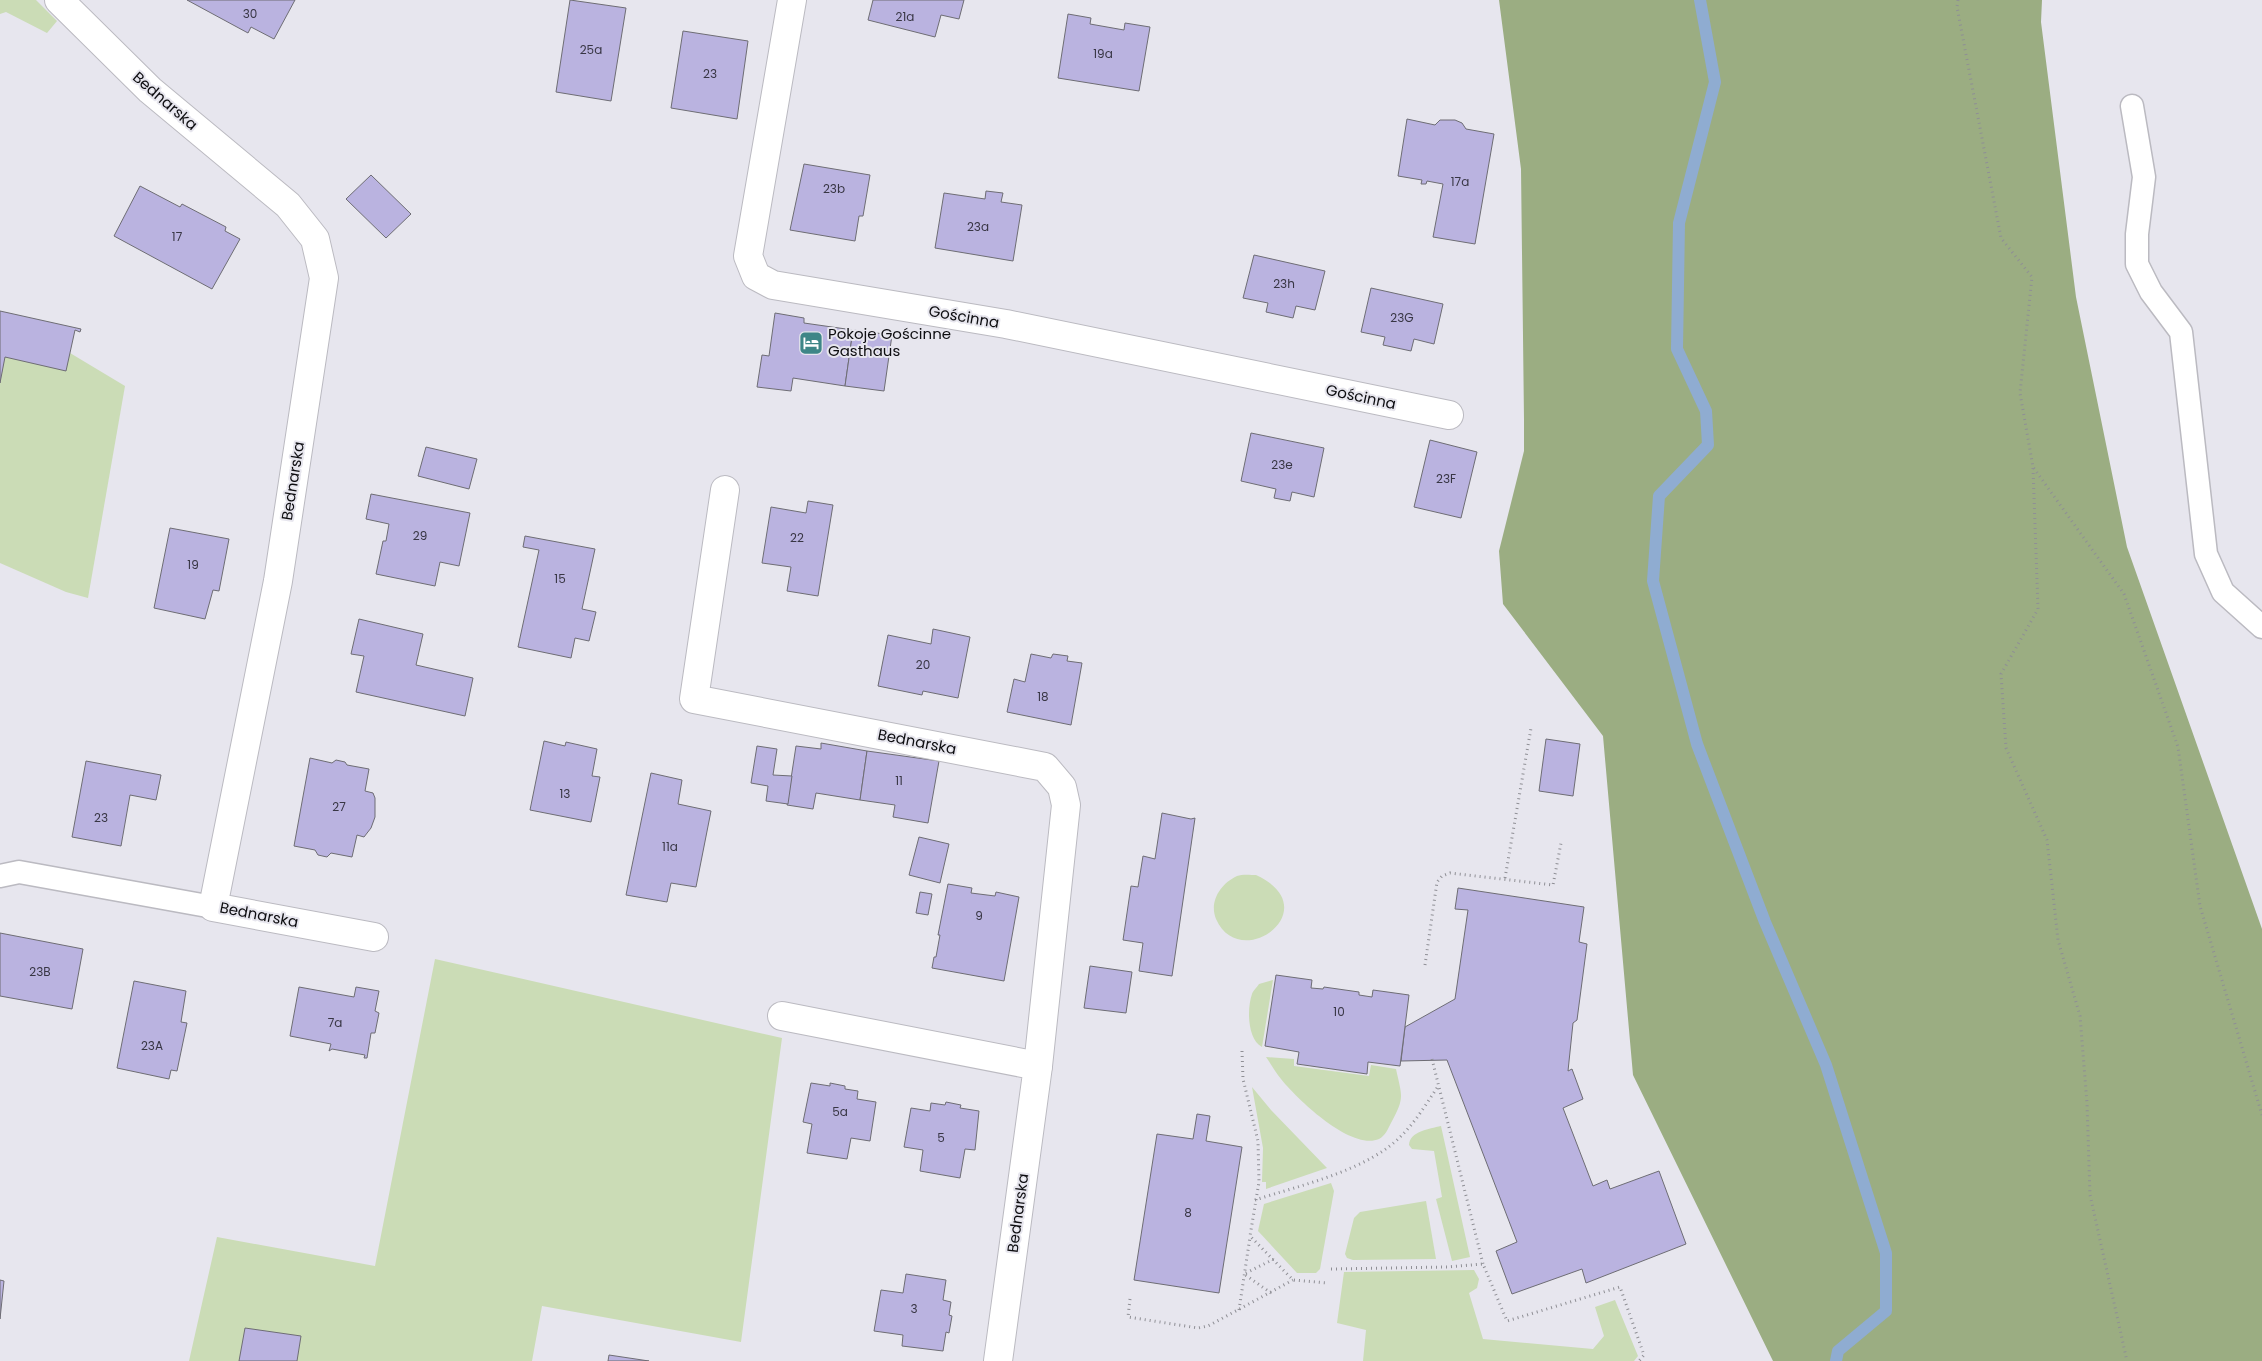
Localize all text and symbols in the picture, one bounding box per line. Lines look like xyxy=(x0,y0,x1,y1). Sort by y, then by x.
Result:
house number: 30 xyxy=(243,5,257,22)
house number: 21a xyxy=(896,8,914,25)
house number: 25a xyxy=(580,41,602,58)
house number: 19a xyxy=(1093,45,1113,62)
house number: 23 xyxy=(703,65,717,82)
street label: Bednarska xyxy=(128,67,202,135)
house number: 17a xyxy=(1451,173,1469,190)
house number: 23b xyxy=(823,180,845,197)
house number: 23a xyxy=(967,218,989,235)
house number: 17 xyxy=(172,228,183,245)
house number: 23h xyxy=(1273,275,1295,292)
street label: Gościnna xyxy=(927,300,1001,333)
house number: 23G xyxy=(1390,309,1414,326)
place label: Pokoje Gościnne Gasthaus xyxy=(828,323,951,361)
hotel icon: Pokoje Gościnne Gasthaus xyxy=(798,330,824,356)
street label: Gościnna xyxy=(1324,379,1398,414)
street label: Bednarska xyxy=(276,440,309,522)
house number: 23e xyxy=(1271,456,1293,473)
house number: 23F xyxy=(1436,470,1456,487)
house number: 29 xyxy=(413,527,427,544)
house number: 22 xyxy=(790,529,804,546)
house number: 19 xyxy=(187,556,199,573)
house number: 15 xyxy=(554,570,566,587)
house number: 20 xyxy=(916,656,930,673)
house number: 18 xyxy=(1037,688,1049,705)
street label: Bednarska xyxy=(876,724,958,759)
house number: 11 xyxy=(895,772,903,789)
house number: 13 xyxy=(560,785,570,802)
house number: 27 xyxy=(332,798,346,815)
house number: 23 xyxy=(94,809,108,826)
house number: 11a xyxy=(662,838,678,855)
street label: Bednarska xyxy=(218,897,300,932)
house number: 9 xyxy=(975,907,983,924)
house number: 23B xyxy=(29,963,51,980)
house number: 10 xyxy=(1333,1003,1345,1020)
house number: 7a xyxy=(328,1014,342,1031)
house number: 23A xyxy=(141,1037,163,1054)
house number: 5a xyxy=(832,1103,848,1120)
house number: 5 xyxy=(937,1129,945,1146)
street label: Bednarska xyxy=(1002,1172,1033,1254)
house number: 8 xyxy=(1184,1204,1192,1221)
house number: 3 xyxy=(910,1300,918,1317)

